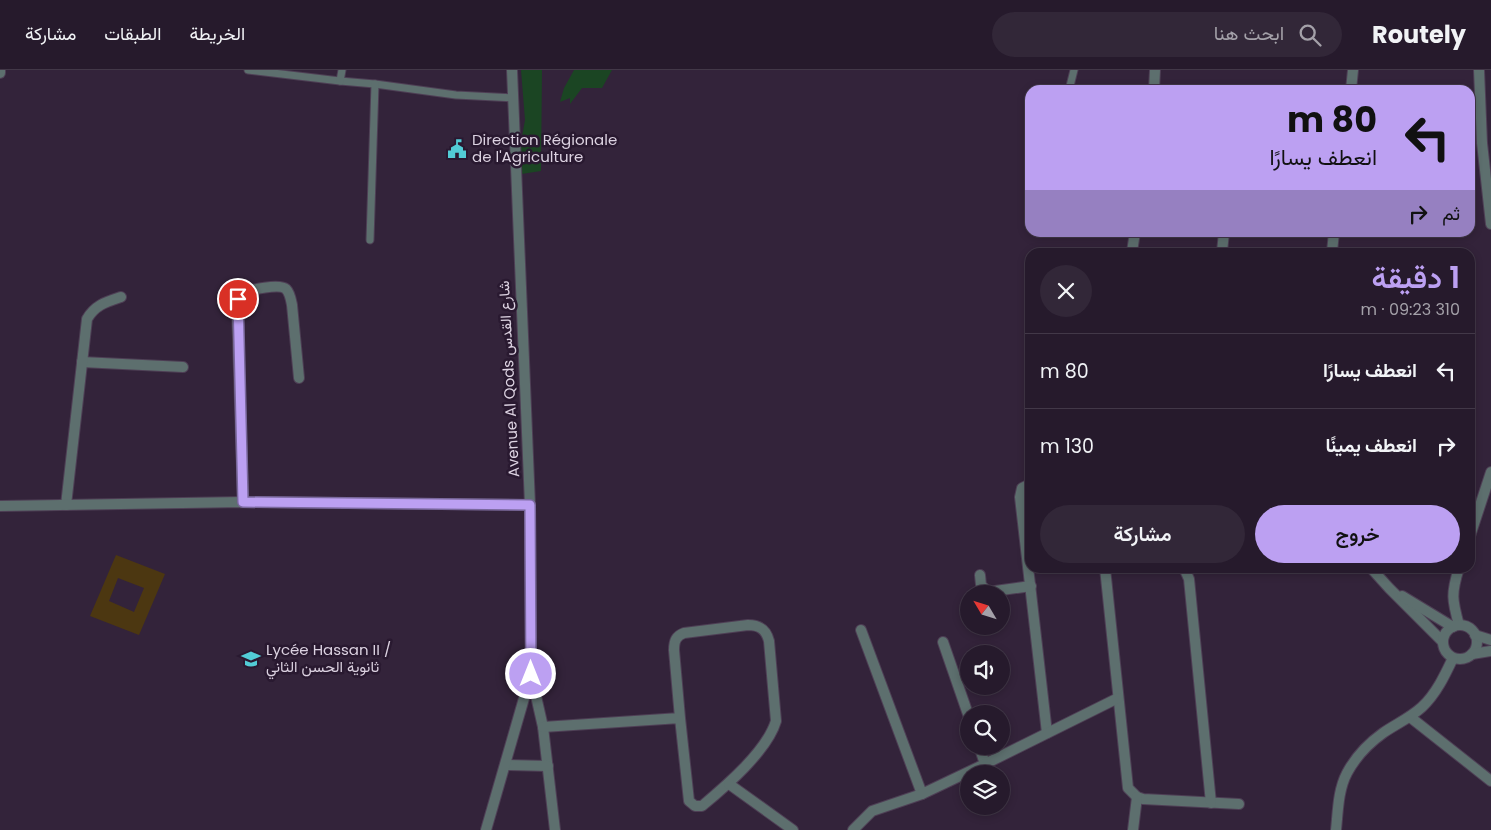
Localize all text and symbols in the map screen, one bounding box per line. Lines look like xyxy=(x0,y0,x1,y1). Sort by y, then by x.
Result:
search box xyxy=(992,12,1342,57)
text: Routely xyxy=(1372,18,1466,51)
text: ابحث هنا xyxy=(1214,20,1284,47)
text: مشاركة xyxy=(25,21,76,46)
text: الطبقات xyxy=(104,21,161,46)
text: الخريطة xyxy=(189,21,245,46)
icon: search xyxy=(1296,21,1324,49)
text: 80 m xyxy=(1287,95,1377,144)
icon: left xyxy=(1395,105,1460,170)
place label: Direction Régionale de l'Agriculture xyxy=(472,129,617,167)
public building icon: Direction Régionale de l'Agriculture xyxy=(446,138,468,160)
text: انعطف يسارًا xyxy=(1270,142,1377,173)
icon: right xyxy=(1404,200,1432,228)
text: ثم xyxy=(1442,200,1460,227)
text: 1 دقيقة xyxy=(1372,256,1460,299)
button: close xyxy=(1040,265,1092,317)
pin xyxy=(217,278,259,320)
street label: Avenue Al Qods شارع القدس xyxy=(493,280,525,478)
icon: arrive xyxy=(224,285,252,313)
text: 310 m · 09:23 xyxy=(1361,298,1460,321)
text: انعطف يسارًا xyxy=(1323,357,1417,384)
icon: left xyxy=(1432,357,1460,385)
text: 80 m xyxy=(1040,358,1089,385)
text: انعطف يمينًا xyxy=(1325,432,1417,459)
icon: right xyxy=(1432,432,1460,460)
text: 130 m xyxy=(1040,433,1094,460)
button: مشاركة xyxy=(1040,505,1245,563)
button: خروج xyxy=(1255,505,1460,563)
north arrow xyxy=(960,585,1010,635)
map controls xyxy=(960,585,1010,815)
place label: Lycée Hassan II / ثانوية الحسن الثاني xyxy=(266,639,391,680)
button: sound xyxy=(960,645,1010,695)
position arrow xyxy=(504,647,556,699)
school or university icon: Lycée Hassan II / ثانوية الحسن الثاني xyxy=(240,648,262,670)
button: search xyxy=(960,705,1010,755)
button: layers xyxy=(960,765,1010,815)

